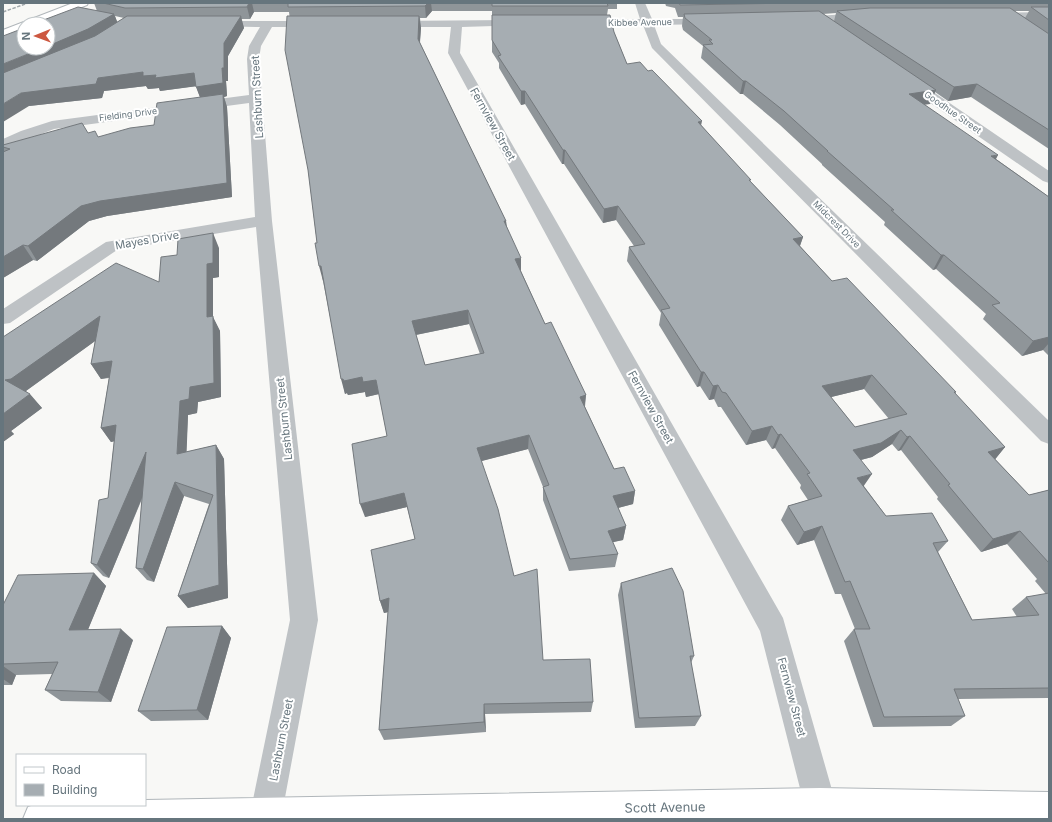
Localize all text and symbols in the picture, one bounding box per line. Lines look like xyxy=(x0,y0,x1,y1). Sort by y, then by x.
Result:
north arrow xyxy=(16,16,56,56)
street label: Kibbee Avenue xyxy=(608,16,672,28)
text: N xyxy=(19,32,33,40)
street label: Lashburn Street xyxy=(248,55,266,139)
street label: Fernview Street xyxy=(467,85,519,163)
street label: Goodhue Street xyxy=(922,88,984,136)
street label: Fielding Drive xyxy=(98,105,158,123)
street label: Midcrest Drive xyxy=(811,198,863,250)
street label: Mayes Drive xyxy=(114,228,180,252)
street label: Fernview Street xyxy=(625,368,677,446)
street label: Lashburn Street xyxy=(273,377,295,461)
street label: Fernview Street xyxy=(775,656,809,738)
street label: Lashburn Street xyxy=(266,698,296,782)
legend xyxy=(16,754,146,806)
text: Road xyxy=(52,762,81,777)
text: Building xyxy=(52,782,97,797)
street label: Scott Avenue xyxy=(624,798,706,816)

